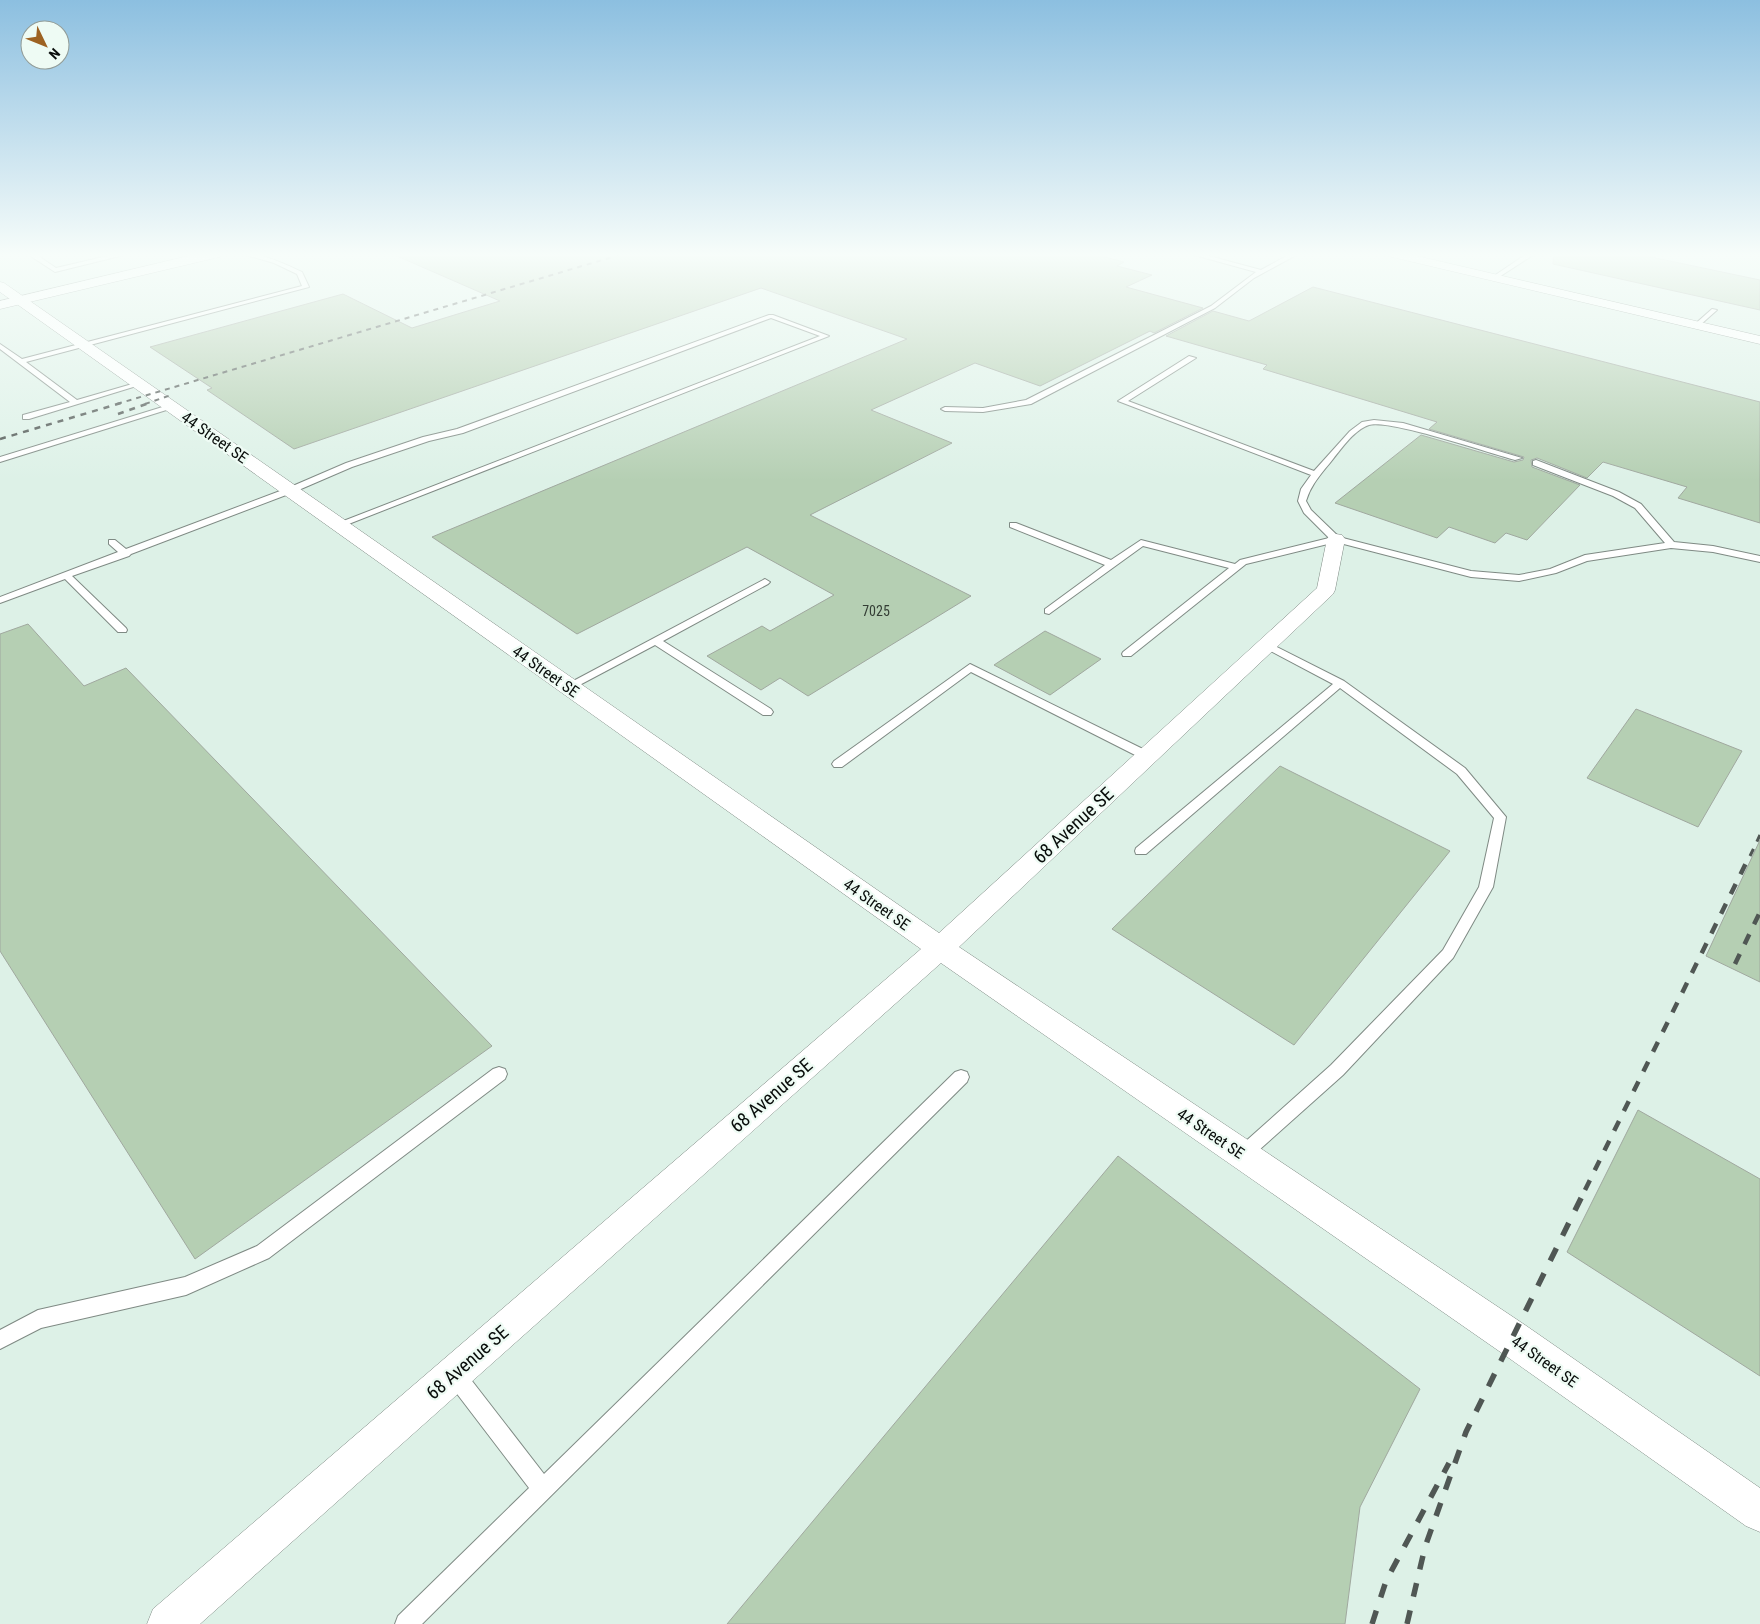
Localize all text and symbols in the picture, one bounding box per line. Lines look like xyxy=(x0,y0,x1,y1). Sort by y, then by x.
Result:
north arrow xyxy=(20,20,70,70)
text: N xyxy=(46,45,63,62)
street label: 44 Street SE xyxy=(178,408,252,467)
house number: 7025 xyxy=(862,603,890,619)
street label: 44 Street SE xyxy=(509,642,583,701)
street label: 68 Avenue SE xyxy=(1028,782,1118,868)
street label: 44 Street SE xyxy=(840,875,914,934)
street label: 68 Avenue SE xyxy=(725,1053,817,1137)
street label: 44 Street SE xyxy=(1174,1104,1248,1163)
street label: 68 Avenue SE xyxy=(421,1320,513,1404)
street label: 44 Street SE xyxy=(1508,1332,1582,1391)

